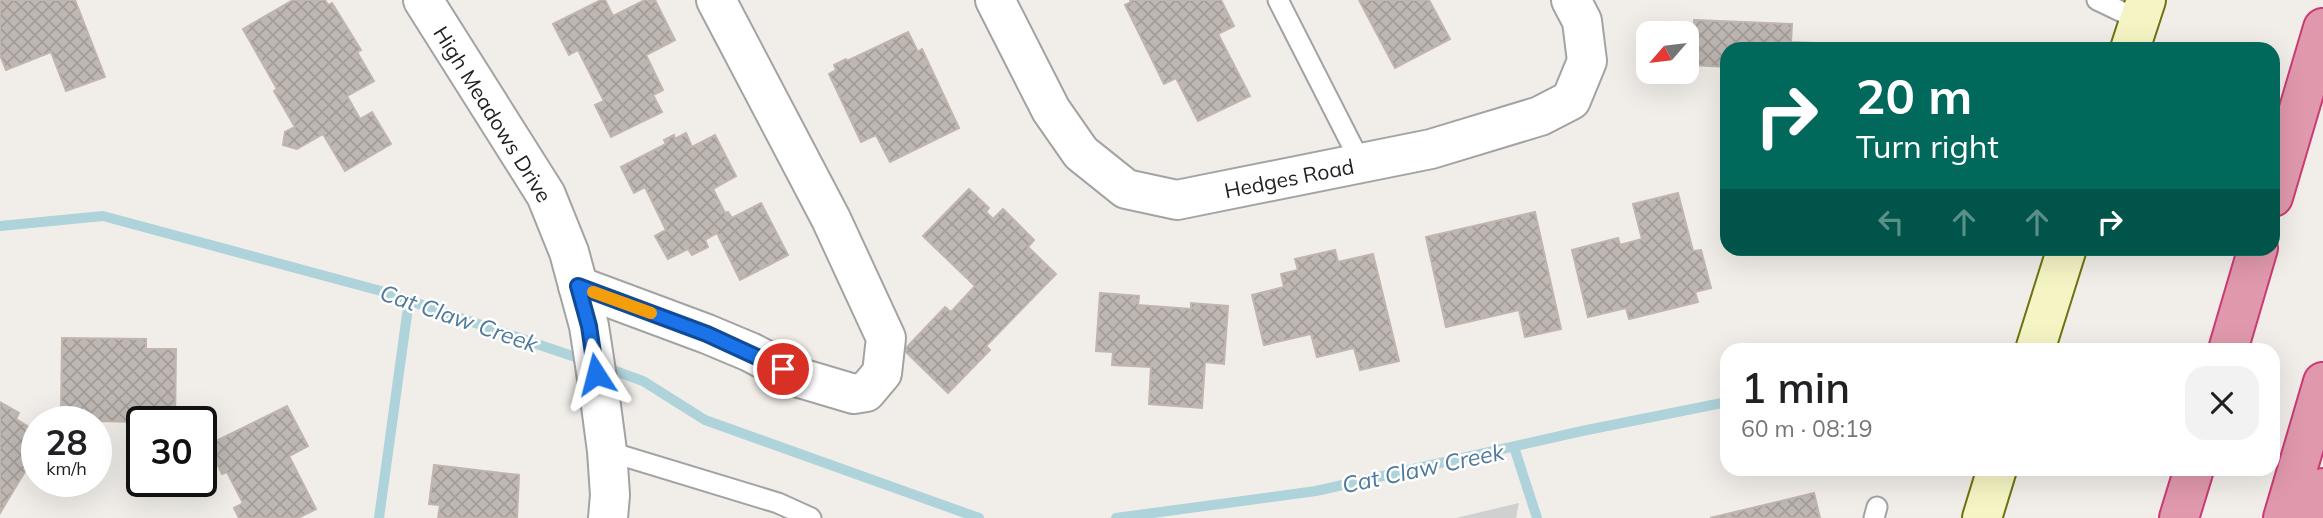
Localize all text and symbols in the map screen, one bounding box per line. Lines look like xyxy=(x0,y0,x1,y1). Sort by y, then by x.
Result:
street label: High Meadows Drive xyxy=(428,21,558,207)
north arrow xyxy=(1636,21,1699,84)
map controls xyxy=(1636,21,1699,84)
text: 20 m xyxy=(1856,65,1972,126)
icon: right xyxy=(1741,70,1832,161)
text: Turn right xyxy=(1856,126,1999,166)
street label: Hedges Road xyxy=(1222,153,1356,203)
icon: left xyxy=(1872,203,1910,241)
icon: ahead xyxy=(1945,203,1983,241)
icon: ahead xyxy=(2018,203,2056,241)
icon: right xyxy=(2091,203,2129,241)
water label: Cat Claw Creek xyxy=(376,277,543,359)
position arrow xyxy=(559,337,633,411)
pin xyxy=(753,339,813,399)
icon: arrive xyxy=(764,350,802,388)
text: 1 min xyxy=(1741,361,1850,414)
button: close xyxy=(2185,366,2259,440)
speed limit sign: 30 xyxy=(126,406,217,497)
text: 60 m · 08:19 xyxy=(1741,414,1873,443)
text: 28 xyxy=(45,420,88,464)
water label: Cat Claw Creek xyxy=(1339,436,1508,499)
text: km/h xyxy=(46,457,87,480)

